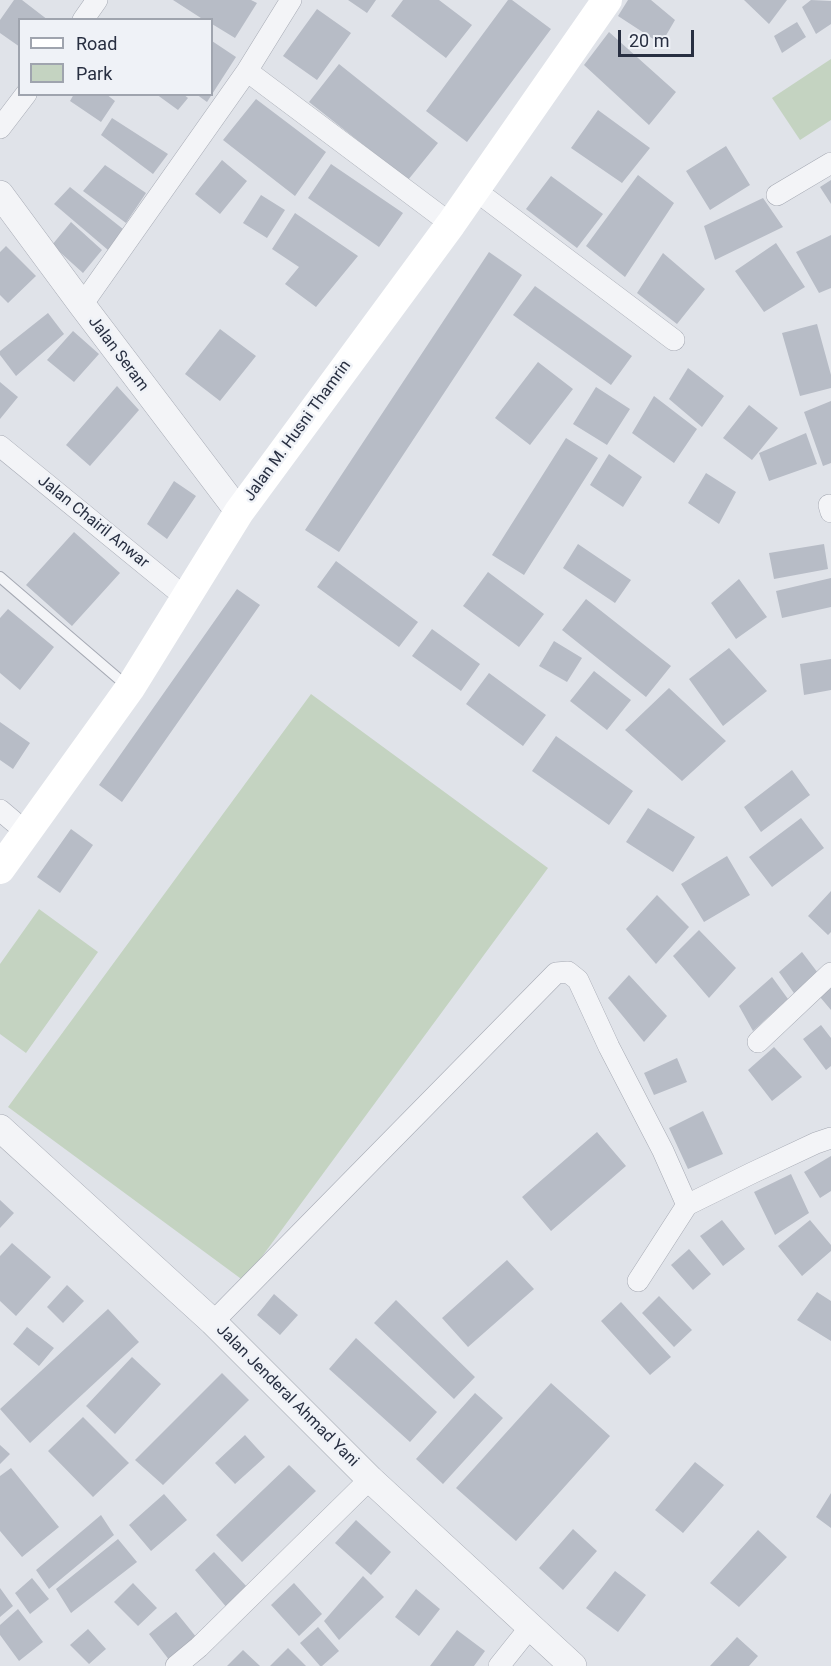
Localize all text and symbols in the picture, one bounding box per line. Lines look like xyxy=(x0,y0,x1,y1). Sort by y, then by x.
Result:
legend xyxy=(18,18,213,96)
scale bar xyxy=(621,18,698,56)
text: 20 m xyxy=(629,30,669,51)
text: Road xyxy=(76,33,117,54)
text: Park xyxy=(76,63,112,84)
street label: Jalan Seram xyxy=(84,313,152,395)
street label: Jalan M. Husni Thamrin xyxy=(240,357,356,505)
street label: Jalan Chairil Anwar xyxy=(34,471,152,573)
street label: Jalan Jenderal Ahmad Yani xyxy=(212,1321,362,1471)

